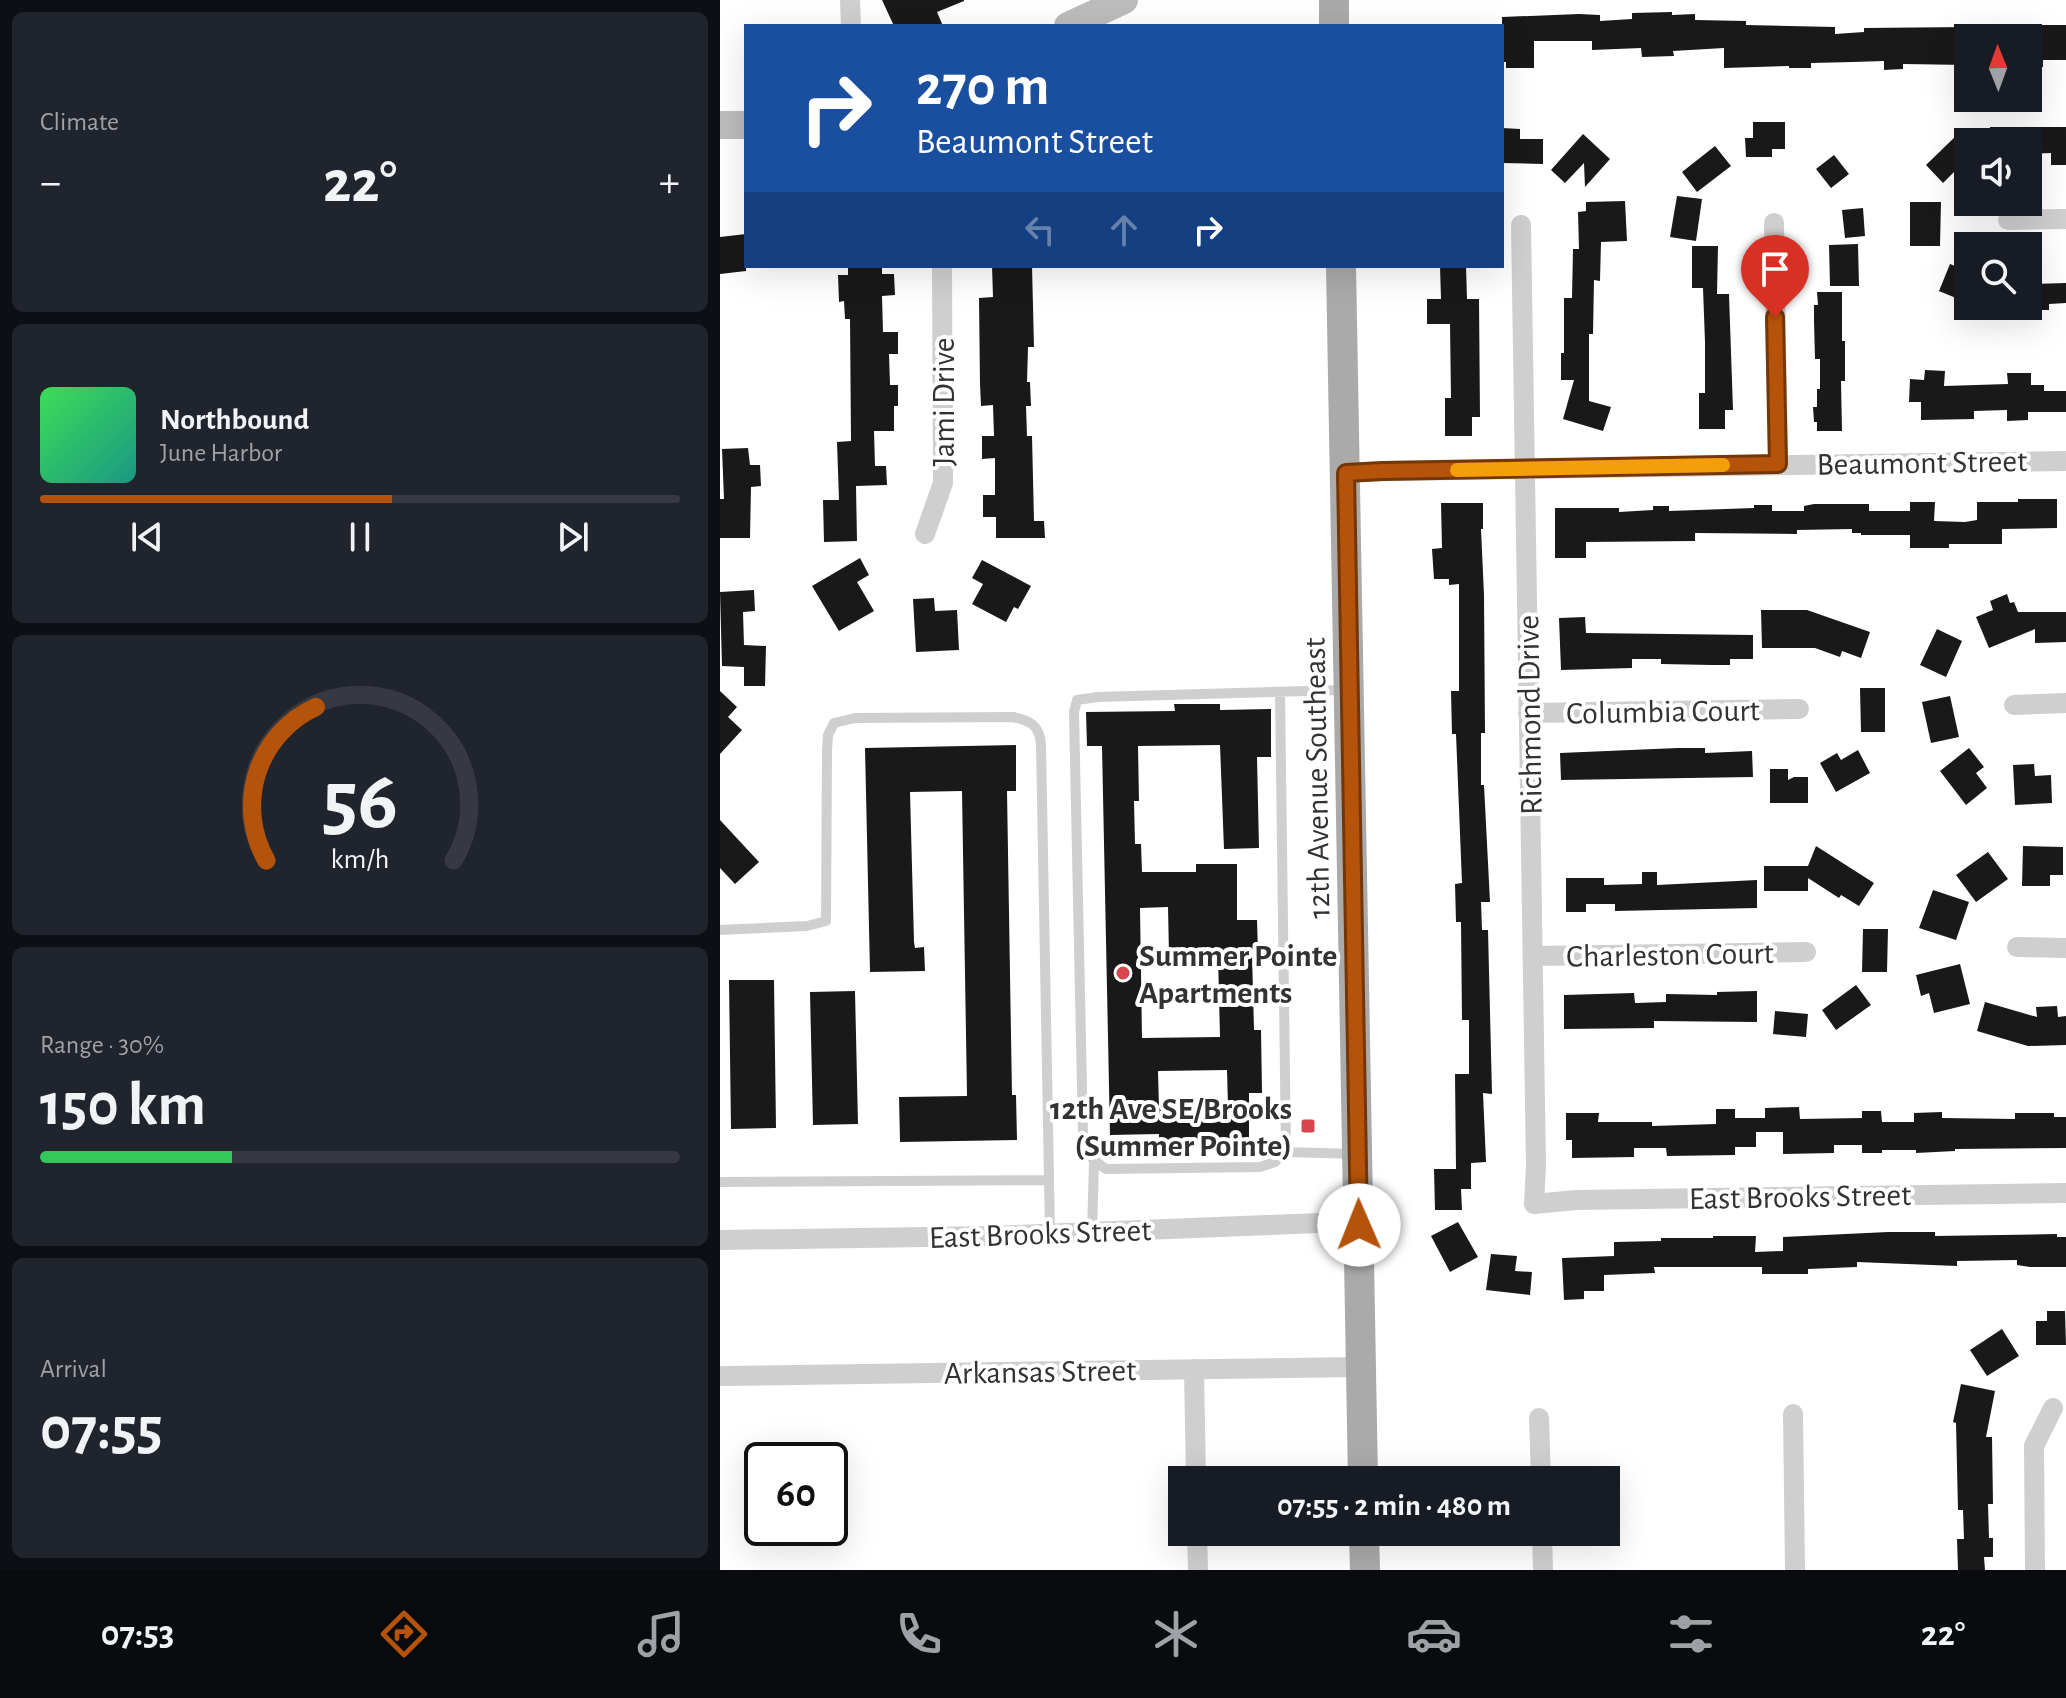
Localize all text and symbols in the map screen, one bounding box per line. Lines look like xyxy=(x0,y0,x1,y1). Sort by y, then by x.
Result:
north arrow xyxy=(1954,24,2042,112)
map controls xyxy=(1954,24,2042,320)
icon: right xyxy=(784,56,888,160)
text: 270 m xyxy=(916,59,1049,115)
text: Climate xyxy=(40,109,119,135)
text: Beaumont Street xyxy=(916,124,1153,160)
button: sound xyxy=(1954,128,2042,216)
text: 22° xyxy=(323,153,397,213)
text: − xyxy=(40,161,61,205)
text: + xyxy=(659,161,680,205)
icon: left xyxy=(1018,208,1062,252)
icon: ahead xyxy=(1102,208,1146,252)
icon: right xyxy=(1186,208,1230,252)
button: search xyxy=(1954,232,2042,320)
pin xyxy=(1741,235,1809,317)
icon: arrive xyxy=(1753,247,1797,291)
street label: Jami Drive xyxy=(928,338,960,466)
text: Northbound xyxy=(160,405,309,435)
text: June Harbor xyxy=(160,440,282,466)
street label: Beaumont Street xyxy=(1816,445,2028,481)
icon: previous xyxy=(125,515,169,559)
icon: pause xyxy=(338,515,382,559)
icon: next xyxy=(551,515,595,559)
street label: Richmond Drive xyxy=(1512,615,1548,815)
street label: 12th Avenue Southeast xyxy=(1299,637,1335,919)
street label: Columbia Court xyxy=(1566,694,1760,730)
text: 56 xyxy=(322,760,398,844)
text: km/h xyxy=(331,845,389,874)
street label: Charleston Court xyxy=(1566,937,1774,973)
place label: Summer Pointe Apartments xyxy=(1139,940,1337,1009)
marker: Summer Pointe Apartments xyxy=(1114,964,1132,982)
text: Range · 30% xyxy=(40,1032,164,1058)
text: 150 km xyxy=(40,1076,206,1136)
place label: 12th Ave SE/Brooks (Summer Pointe) xyxy=(1050,1093,1292,1162)
marker: 12th Ave SE/Brooks (Summer Pointe) xyxy=(1299,1117,1317,1135)
street label: East Brooks Street xyxy=(1688,1179,1912,1215)
position arrow xyxy=(1317,1183,1401,1267)
street label: East Brooks Street xyxy=(928,1214,1152,1254)
street label: Arkansas Street xyxy=(943,1354,1137,1390)
text: Arrival xyxy=(40,1356,107,1382)
text: 07:55 xyxy=(40,1400,163,1460)
speed limit sign: 60 xyxy=(744,1442,848,1546)
text: 07:55 · 2 min · 480 m xyxy=(1277,1491,1511,1521)
icon: directions xyxy=(376,1606,432,1662)
icon: music xyxy=(633,1606,689,1662)
icon: phone xyxy=(891,1606,947,1662)
icon: climate xyxy=(1148,1606,1204,1662)
icon: car xyxy=(1406,1606,1462,1662)
icon: filters xyxy=(1663,1606,1719,1662)
text: 07:53 xyxy=(101,1616,174,1652)
text: 22° xyxy=(1921,1616,1965,1652)

